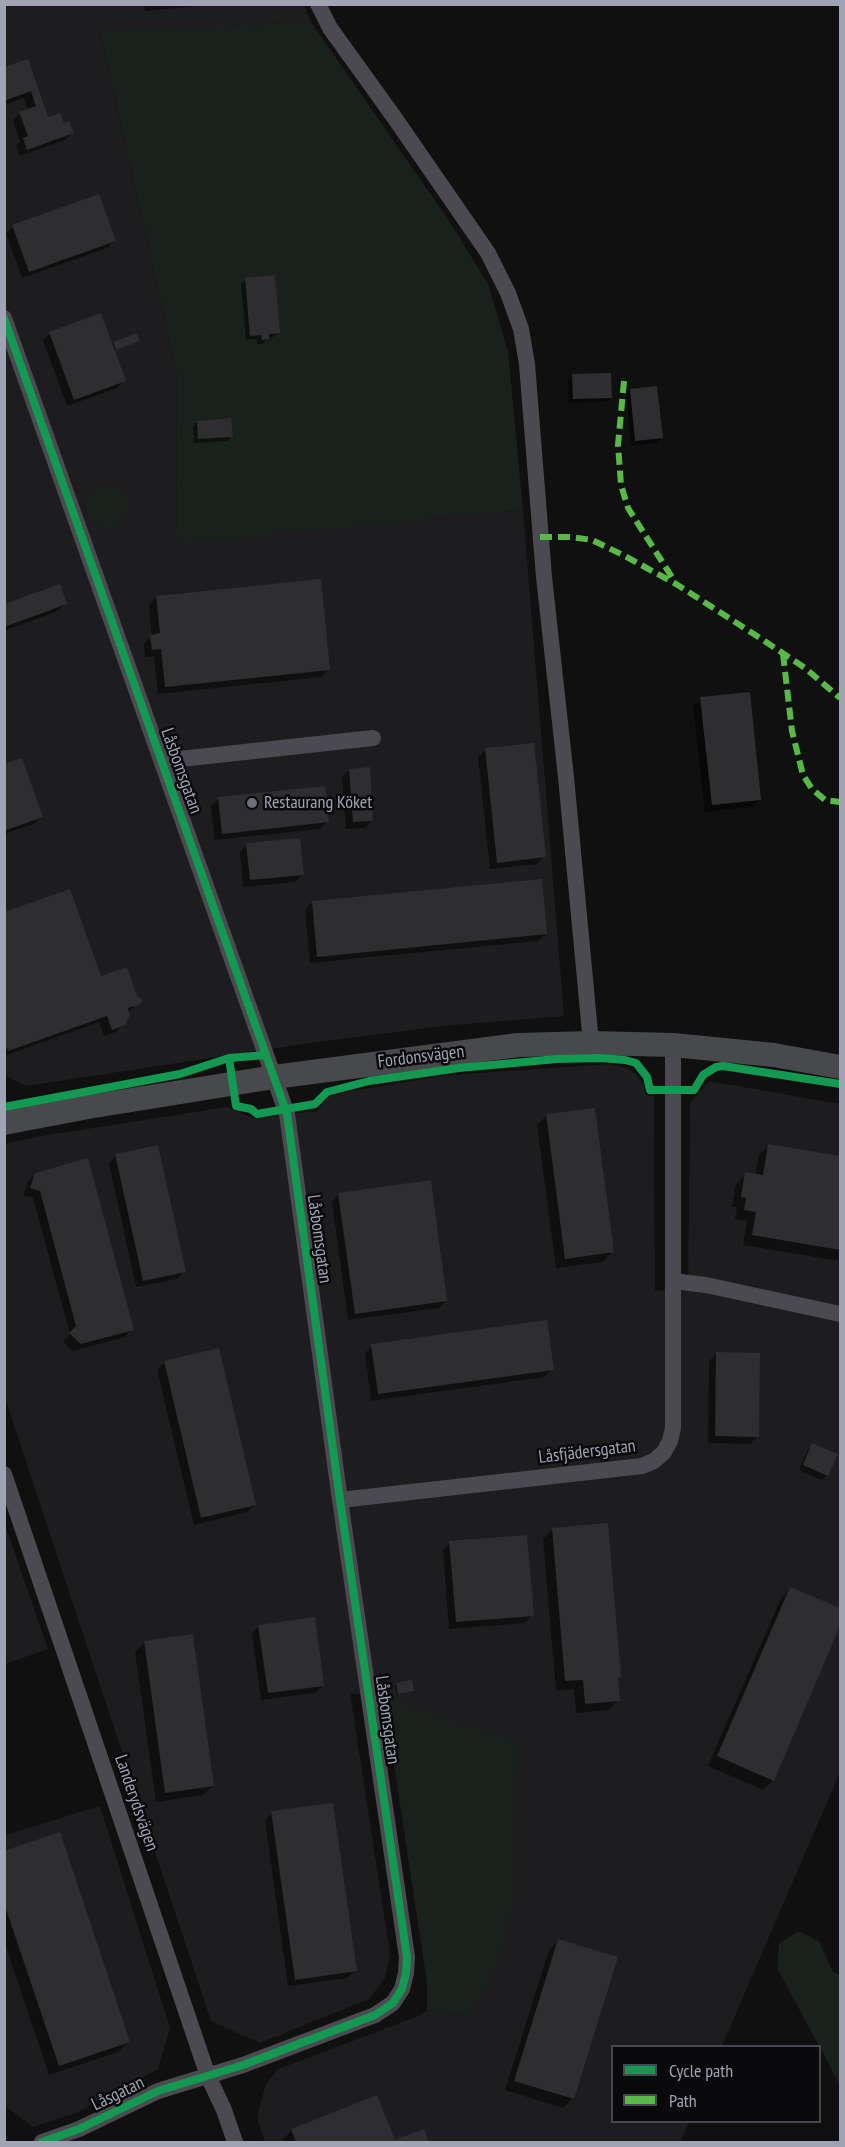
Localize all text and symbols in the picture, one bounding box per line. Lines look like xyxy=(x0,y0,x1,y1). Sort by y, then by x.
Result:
street label: Låsbomsgatan xyxy=(156,725,206,817)
place label: Restaurang Köket xyxy=(264,792,372,814)
marker: Restaurang Köket xyxy=(245,796,259,810)
street label: Fordonsvägen xyxy=(377,1041,465,1073)
street label: Låsbomsgatan xyxy=(302,1193,336,1285)
street label: Låsfjädersgatan xyxy=(537,1435,637,1469)
street label: Låsbomsgatan xyxy=(370,1674,404,1766)
street label: Landerydsvägen xyxy=(109,1752,163,1854)
legend xyxy=(611,2045,821,2123)
text: Cycle path xyxy=(669,2059,733,2082)
street label: Låsgatan xyxy=(88,2072,148,2116)
text: Path xyxy=(669,2089,697,2112)

